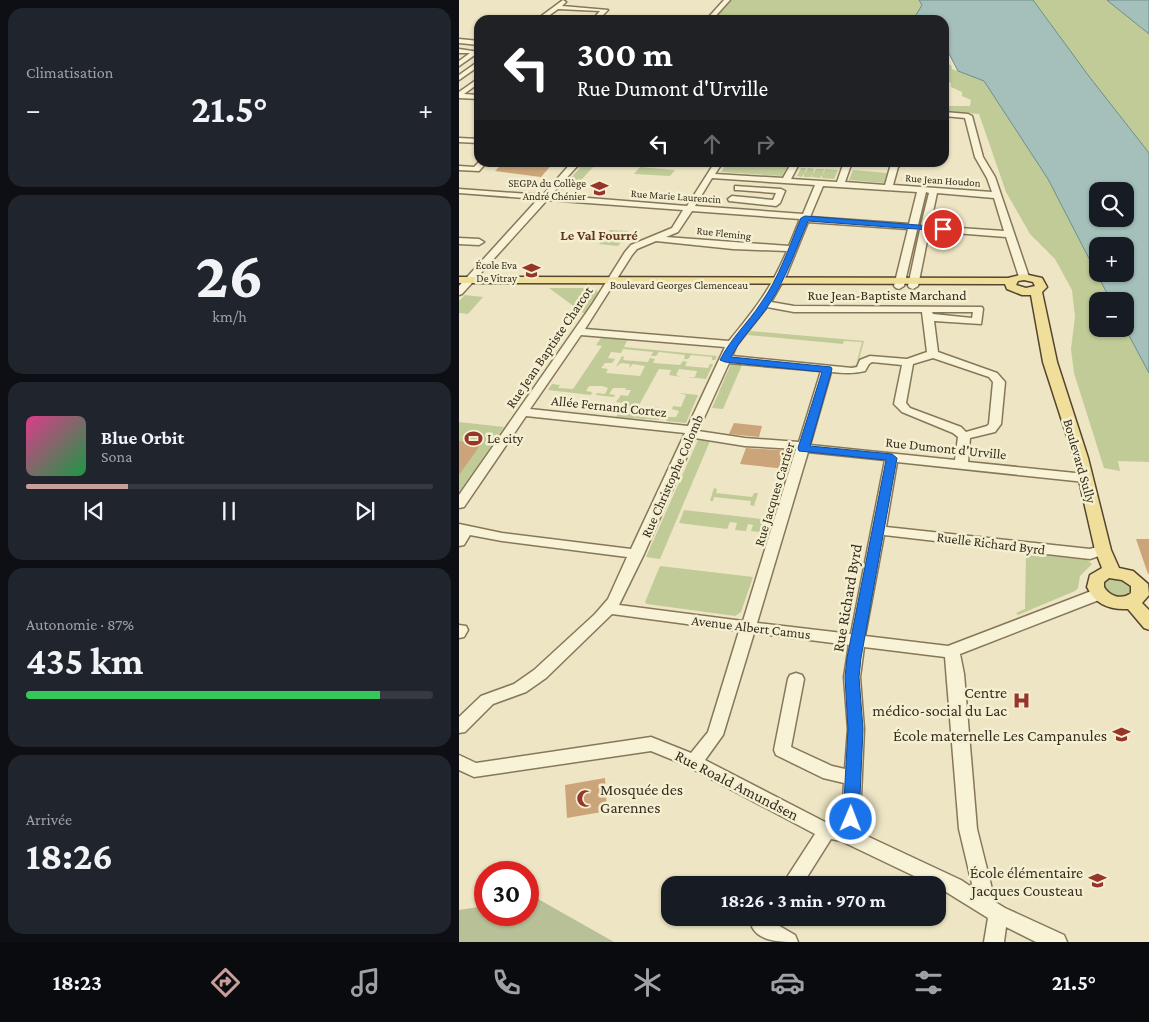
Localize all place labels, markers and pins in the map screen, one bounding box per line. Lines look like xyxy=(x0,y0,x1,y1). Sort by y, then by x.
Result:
place label: SEGPA du Collège André Chénier xyxy=(508,177,586,202)
school or university icon: SEGPA du Collège André Chénier xyxy=(590,179,610,199)
pin xyxy=(922,208,964,250)
place label: École Eva De Vitray xyxy=(475,259,518,285)
school or university icon: École Eva De Vitray xyxy=(521,261,541,281)
sports icon: Le city xyxy=(463,428,483,448)
place label: Le city xyxy=(487,430,524,446)
place label: Centre médico-social du Lac xyxy=(872,684,1007,719)
hospital icon: Centre médico-social du Lac xyxy=(1011,691,1031,711)
school or university icon: École maternelle Les Campanules xyxy=(1111,725,1131,745)
place label: École maternelle Les Campanules xyxy=(893,727,1107,745)
place label: Mosquée des Garennes xyxy=(600,781,683,816)
mosque icon: Mosquée des Garennes xyxy=(576,788,596,808)
place label: École élémentaire Jacques Cousteau xyxy=(969,864,1084,900)
school or university icon: École élémentaire Jacques Cousteau xyxy=(1087,871,1107,891)

